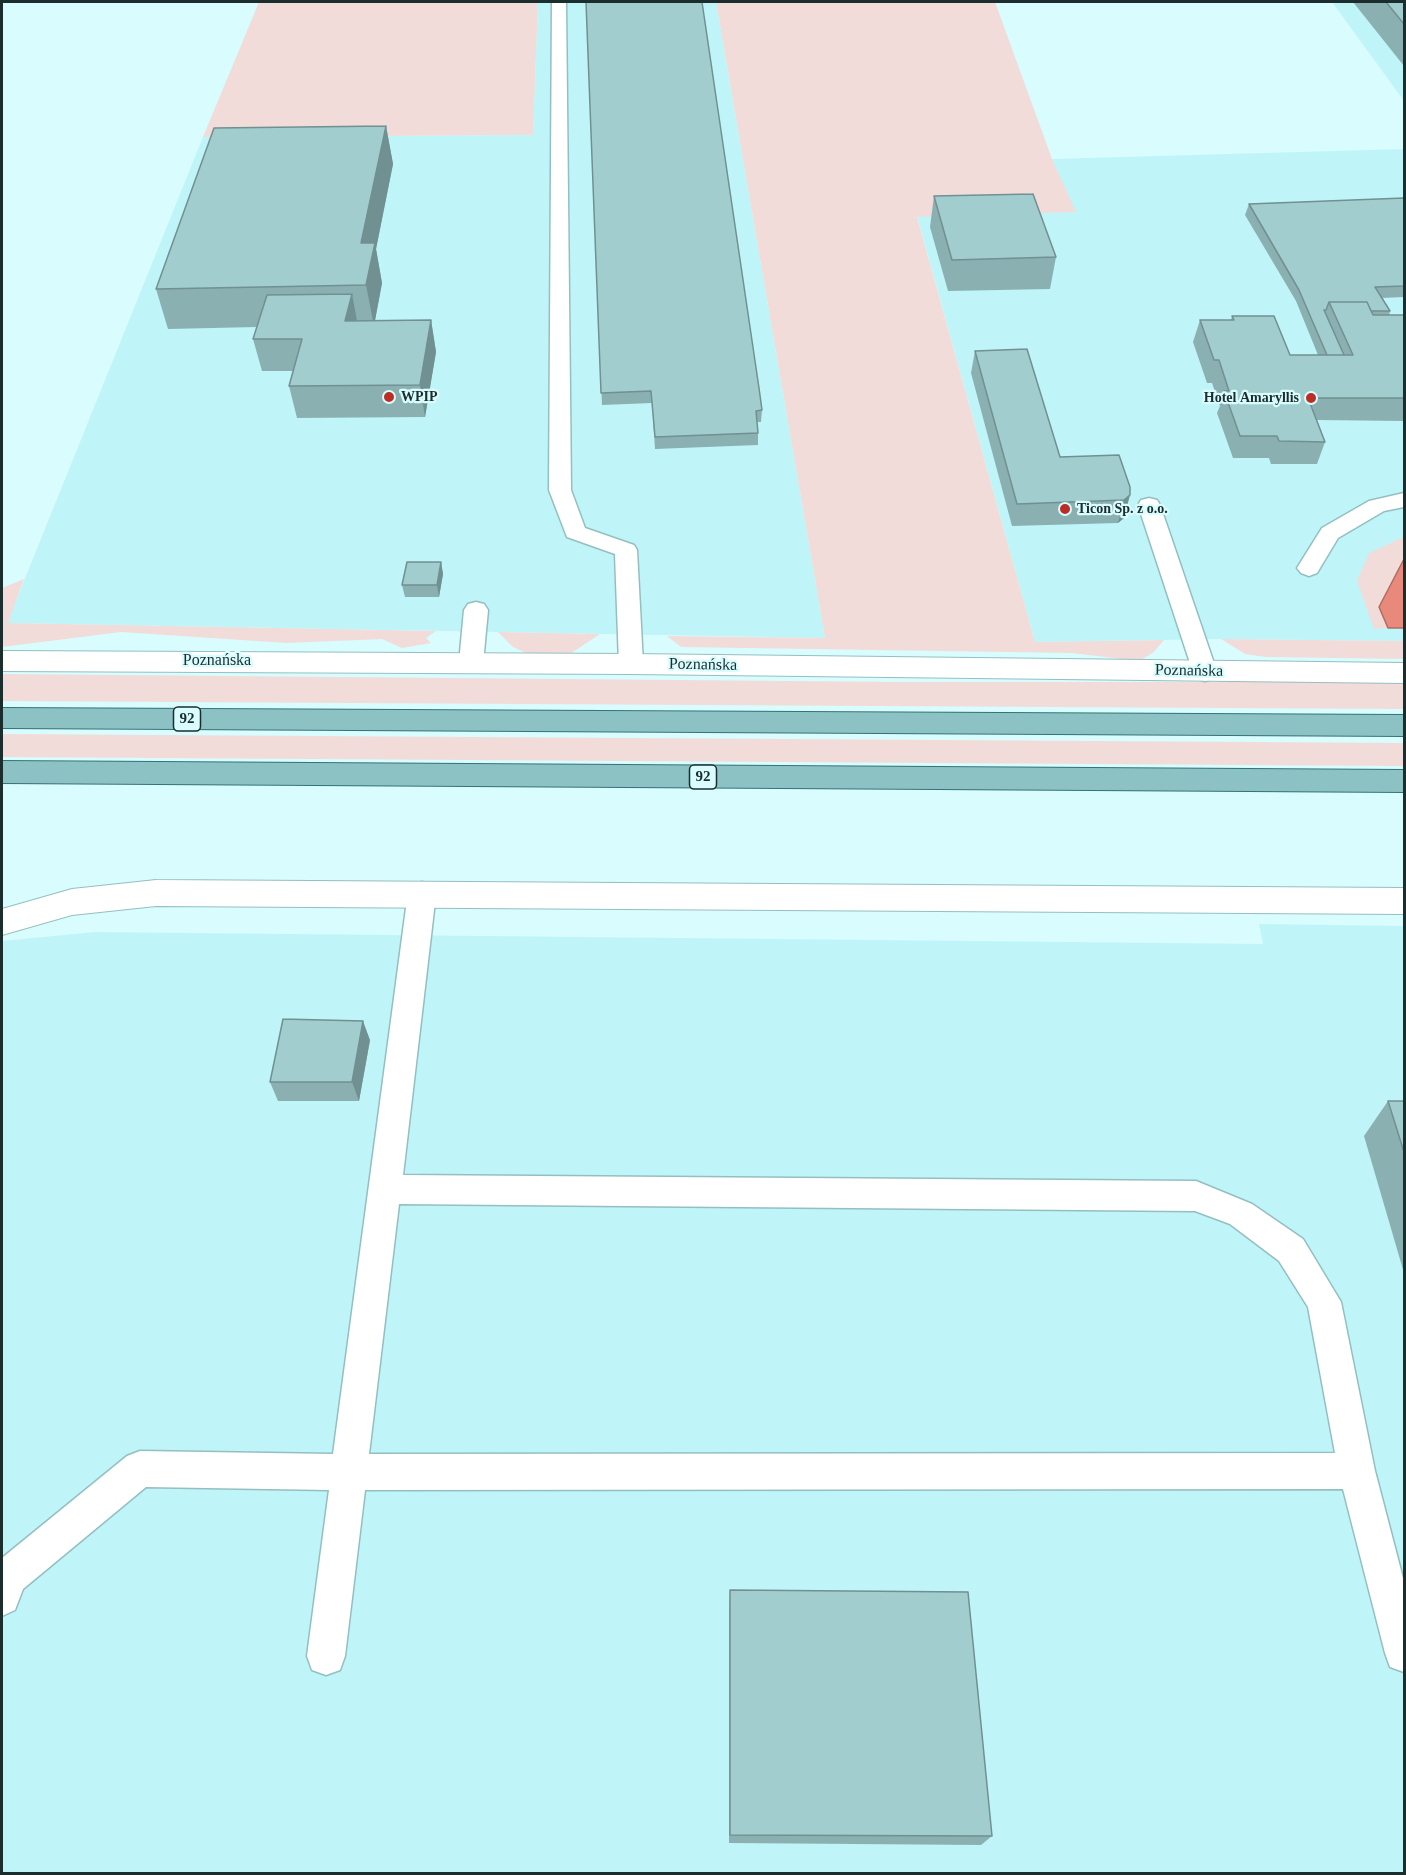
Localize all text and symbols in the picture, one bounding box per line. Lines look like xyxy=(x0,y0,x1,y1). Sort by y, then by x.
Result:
place label: WPIP xyxy=(401,389,438,405)
marker: WPIP xyxy=(382,390,396,404)
place label: Hotel Amaryllis xyxy=(1204,390,1299,406)
marker: Hotel Amaryllis xyxy=(1304,391,1318,405)
place label: Ticon Sp. z o.o. xyxy=(1077,501,1168,517)
marker: Ticon Sp. z o.o. xyxy=(1058,502,1072,516)
street label: Poznańska xyxy=(183,651,251,671)
street label: Poznańska xyxy=(669,655,737,675)
street label: Poznańska xyxy=(1155,661,1223,681)
road number: 92 xyxy=(174,707,201,731)
road number: 92 xyxy=(690,765,716,789)

